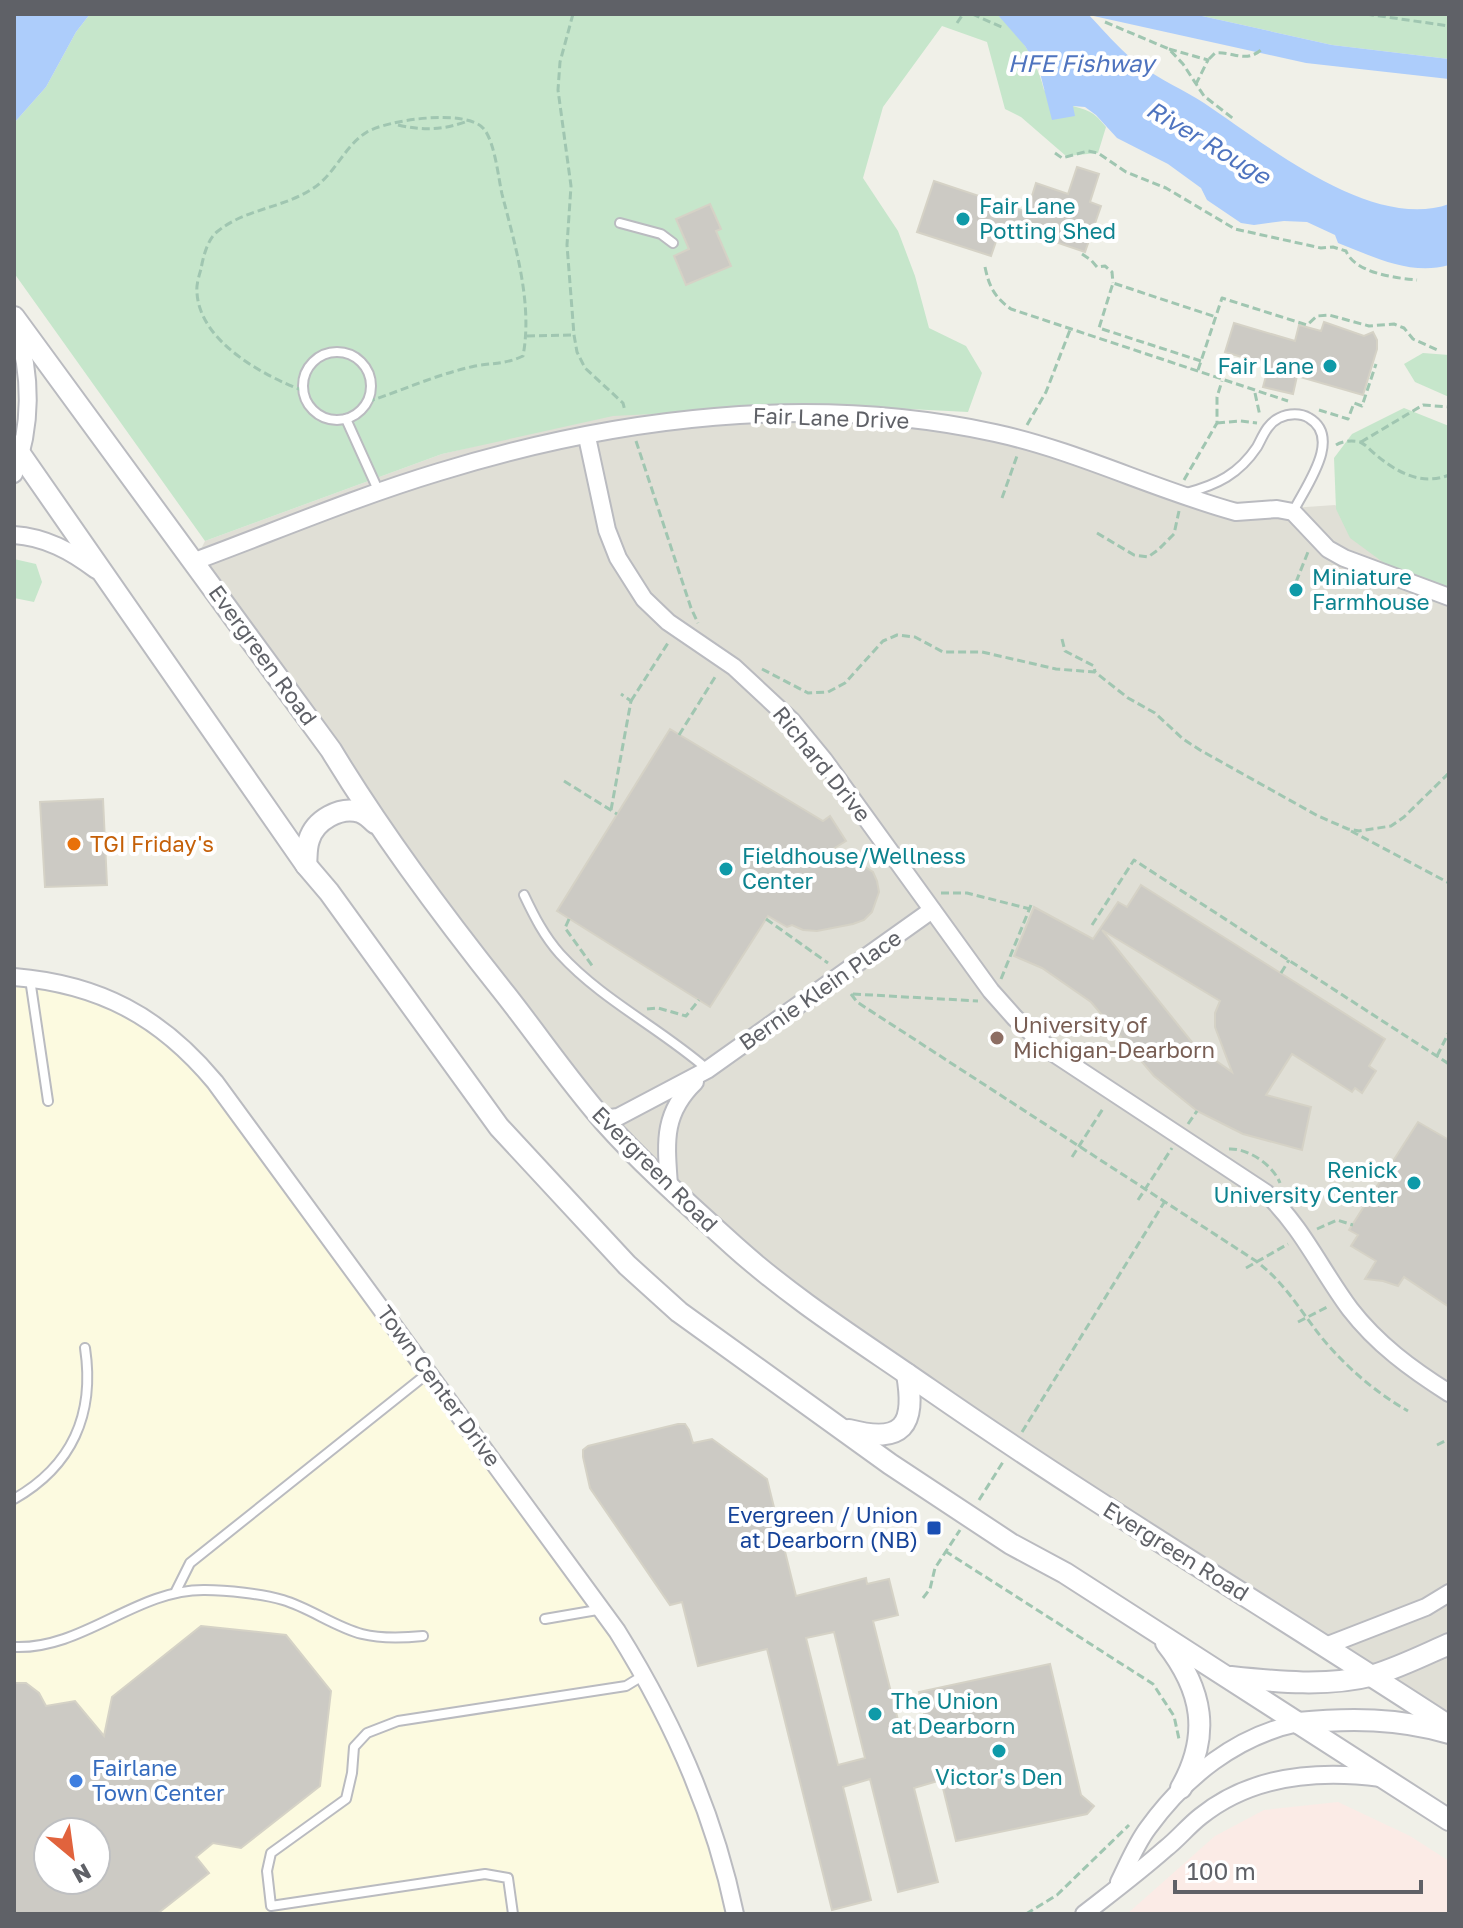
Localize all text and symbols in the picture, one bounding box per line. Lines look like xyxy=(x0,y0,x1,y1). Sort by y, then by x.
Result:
water label: HFE Fishway xyxy=(1008,48,1158,78)
water label: River Rouge xyxy=(1141,94,1277,192)
place label: Fair Lane Potting Shed xyxy=(979,192,1116,244)
marker: Fair Lane Potting Shed xyxy=(954,210,972,228)
place label: Fair Lane xyxy=(1217,352,1314,379)
marker: Fair Lane xyxy=(1321,357,1339,375)
street label: Fair Lane Drive xyxy=(752,401,910,434)
place label: Miniature Farmhouse xyxy=(1312,563,1430,615)
street label: Evergreen Road xyxy=(204,579,323,730)
marker: Miniature Farmhouse xyxy=(1287,581,1305,599)
street label: Richard Drive xyxy=(768,701,877,827)
place label: TGI Friday's xyxy=(90,830,214,857)
marker: TGI Friday's xyxy=(65,835,83,853)
place label: Fieldhouse/Wellness Center xyxy=(742,842,966,894)
marker: Fieldhouse/Wellness Center xyxy=(717,860,735,878)
street label: Bernie Klein Place xyxy=(733,924,906,1056)
place label: University of Michigan-Dearborn xyxy=(1013,1011,1215,1063)
marker: University of Michigan-Dearborn xyxy=(988,1029,1006,1047)
street label: Evergreen Road xyxy=(587,1100,724,1237)
place label: Renick University Center xyxy=(1214,1156,1398,1208)
marker: Renick University Center xyxy=(1405,1174,1423,1192)
street label: Town Center Drive xyxy=(372,1300,507,1472)
street label: Evergreen Road xyxy=(1098,1495,1254,1606)
place label: Evergreen / Union at Dearborn (NB) xyxy=(727,1501,918,1553)
marker: Evergreen / Union at Dearborn (NB) xyxy=(925,1519,943,1537)
place label: The Union at Dearborn xyxy=(891,1687,1016,1739)
marker: The Union at Dearborn xyxy=(866,1705,884,1723)
marker: Victor's Den xyxy=(990,1742,1008,1760)
place label: Fairlane Town Center xyxy=(92,1754,225,1806)
place label: Victor's Den xyxy=(935,1763,1063,1790)
marker: Fairlane Town Center xyxy=(67,1772,85,1790)
north arrow xyxy=(32,1816,112,1896)
scale bar xyxy=(1175,1844,1421,1894)
text: 100 m xyxy=(1187,1856,1256,1885)
text: N xyxy=(68,1858,96,1890)

